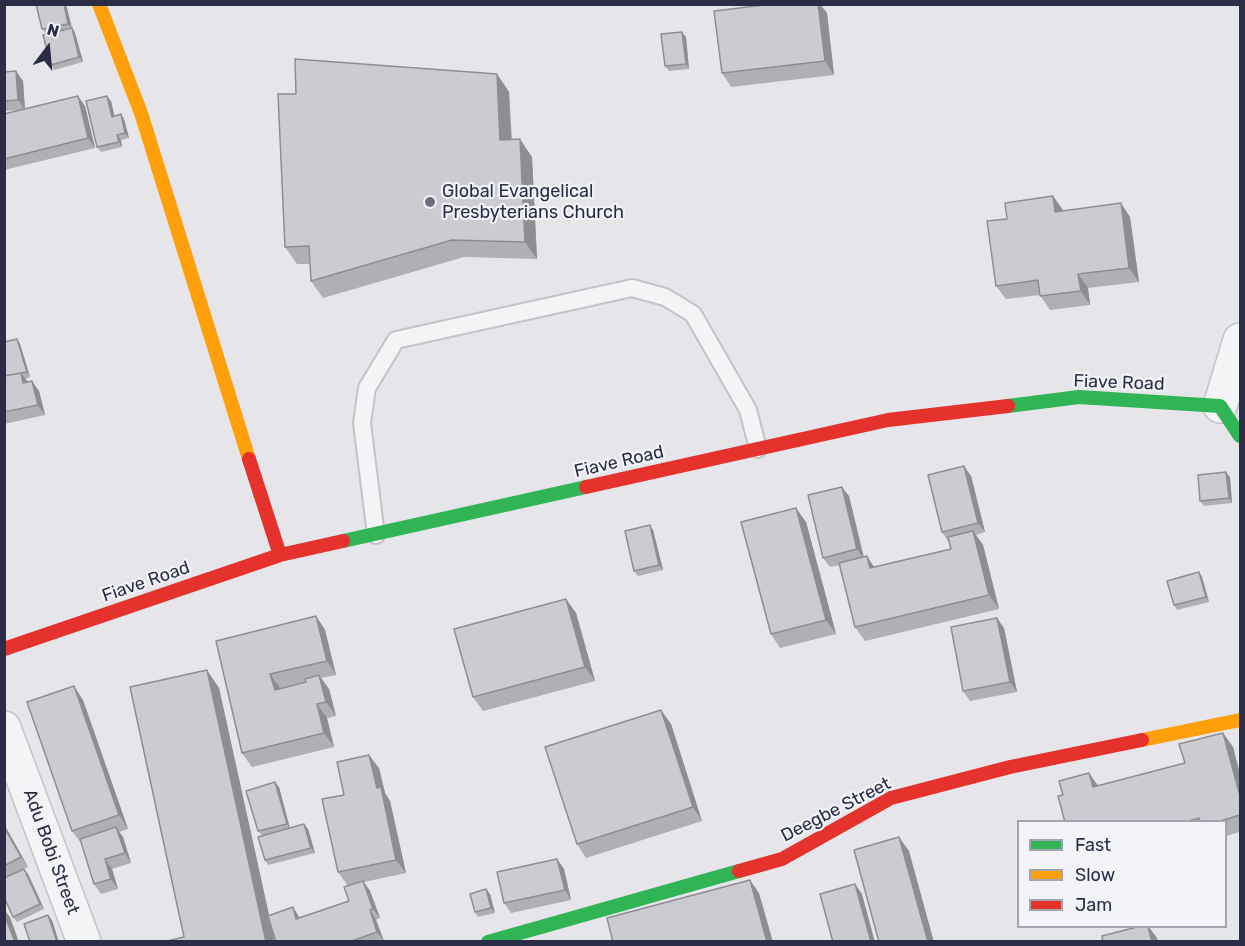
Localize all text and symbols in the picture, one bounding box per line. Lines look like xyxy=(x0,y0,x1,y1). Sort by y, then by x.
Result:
north arrow xyxy=(18,18,78,78)
text: N xyxy=(45,19,61,41)
place label: Global Evangelical Presbyterians Church xyxy=(442,181,624,224)
marker: Global Evangelical Presbyterians Church xyxy=(423,195,437,209)
street label: Fiave Road xyxy=(1073,371,1165,395)
street label: Fiave Road xyxy=(572,441,666,483)
street label: Fiave Road xyxy=(99,557,193,607)
street label: Deegbe Street xyxy=(777,773,895,847)
street label: Adu Bobi Street xyxy=(18,786,84,918)
legend xyxy=(1017,820,1227,928)
text: Fast xyxy=(1075,834,1111,856)
text: Slow xyxy=(1075,864,1115,886)
text: Jam xyxy=(1075,894,1112,916)

